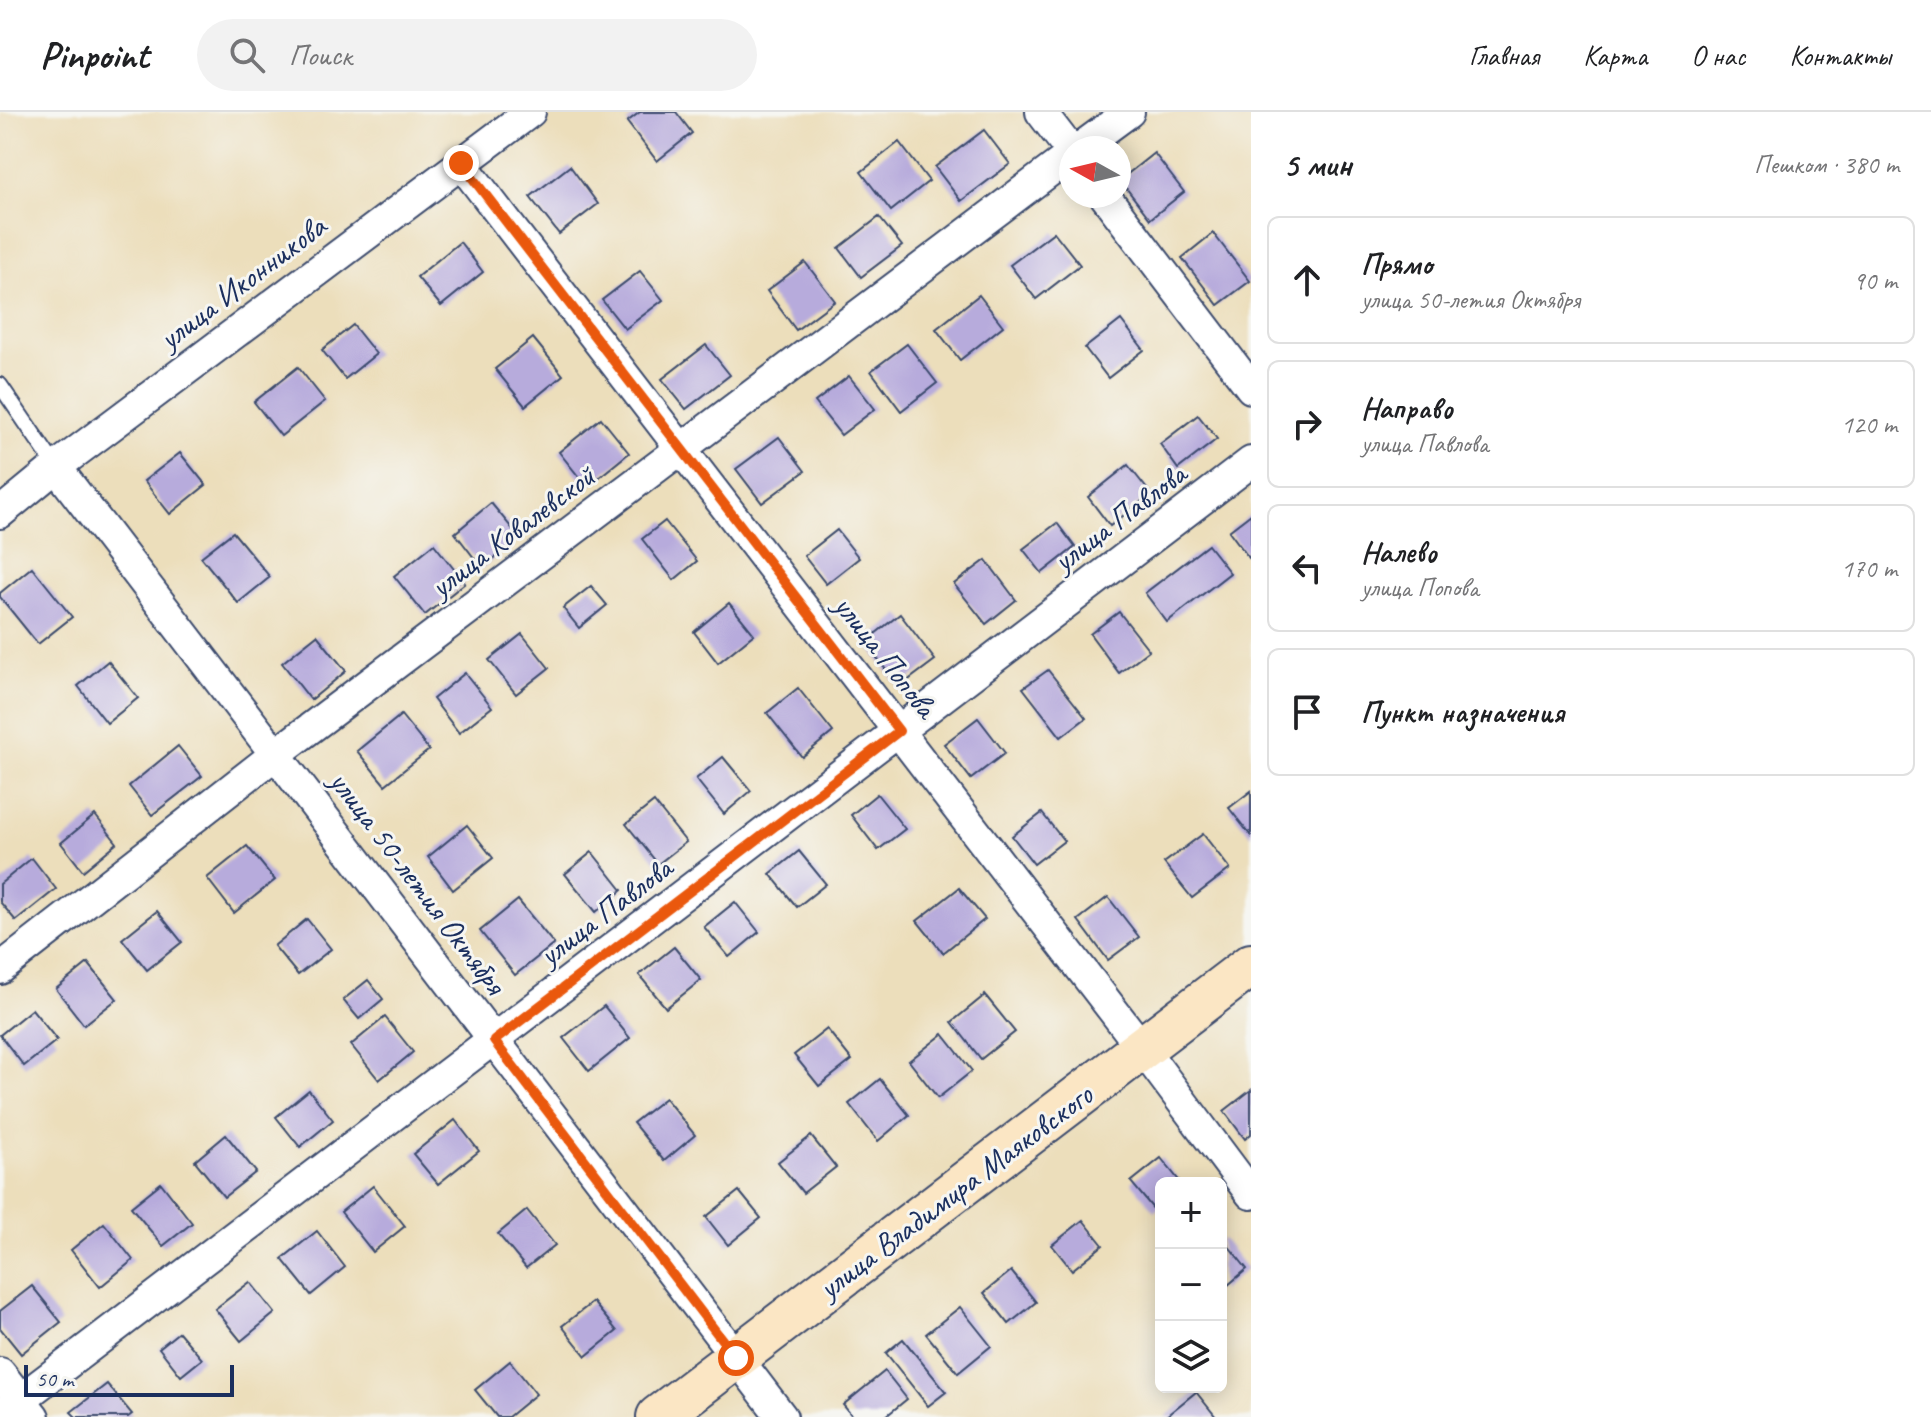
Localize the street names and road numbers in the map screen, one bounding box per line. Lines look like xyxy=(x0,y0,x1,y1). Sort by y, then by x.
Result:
street label: улица Иконникова xyxy=(149,205,336,360)
street label: улица Павлова xyxy=(1043,452,1197,582)
street label: улица Ковалевской xyxy=(420,455,604,608)
street label: улица Попова xyxy=(824,585,948,728)
street label: улица 50-летия Октября xyxy=(319,761,516,1004)
street label: улица Павлова xyxy=(529,846,683,976)
street label: улица Владимира Маяковского xyxy=(808,1074,1102,1309)

